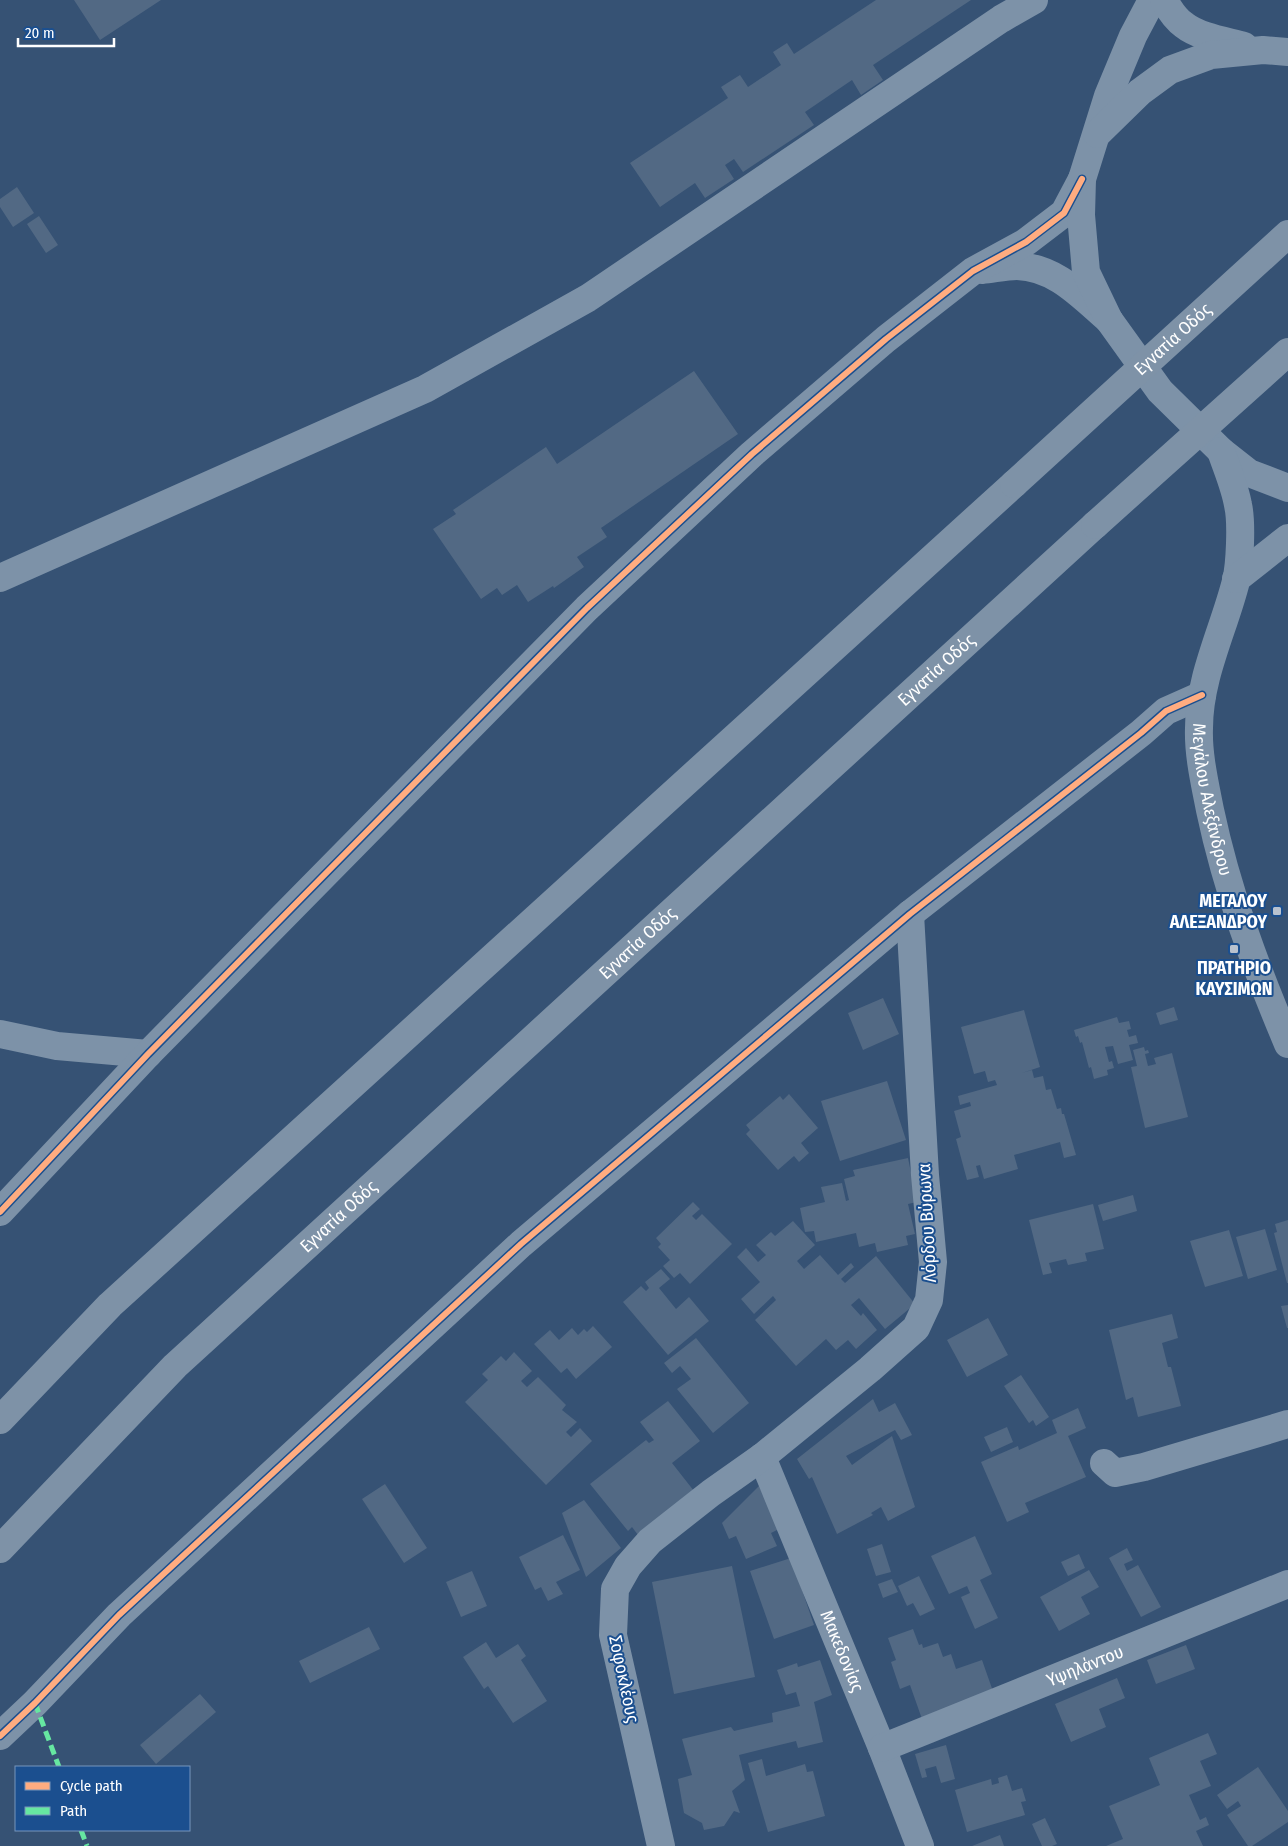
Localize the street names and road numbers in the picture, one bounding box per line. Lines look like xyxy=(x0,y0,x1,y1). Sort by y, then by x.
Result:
street label: Εγνατία Οδός xyxy=(1130,298,1216,380)
street label: Εγνατία Οδός xyxy=(893,629,980,711)
street label: Μεγάλου Αλεξάνδρου xyxy=(1188,723,1237,878)
street label: Εγνατία Οδός xyxy=(594,902,681,984)
street label: Λόρδου Βύρωνα xyxy=(913,1163,941,1283)
street label: Εγνατία Οδός xyxy=(296,1175,382,1257)
street label: Μακεδονίας xyxy=(815,1607,869,1696)
street label: Σοφοκλέους xyxy=(604,1633,644,1725)
street label: Υψηλάντου xyxy=(1043,1641,1127,1691)

